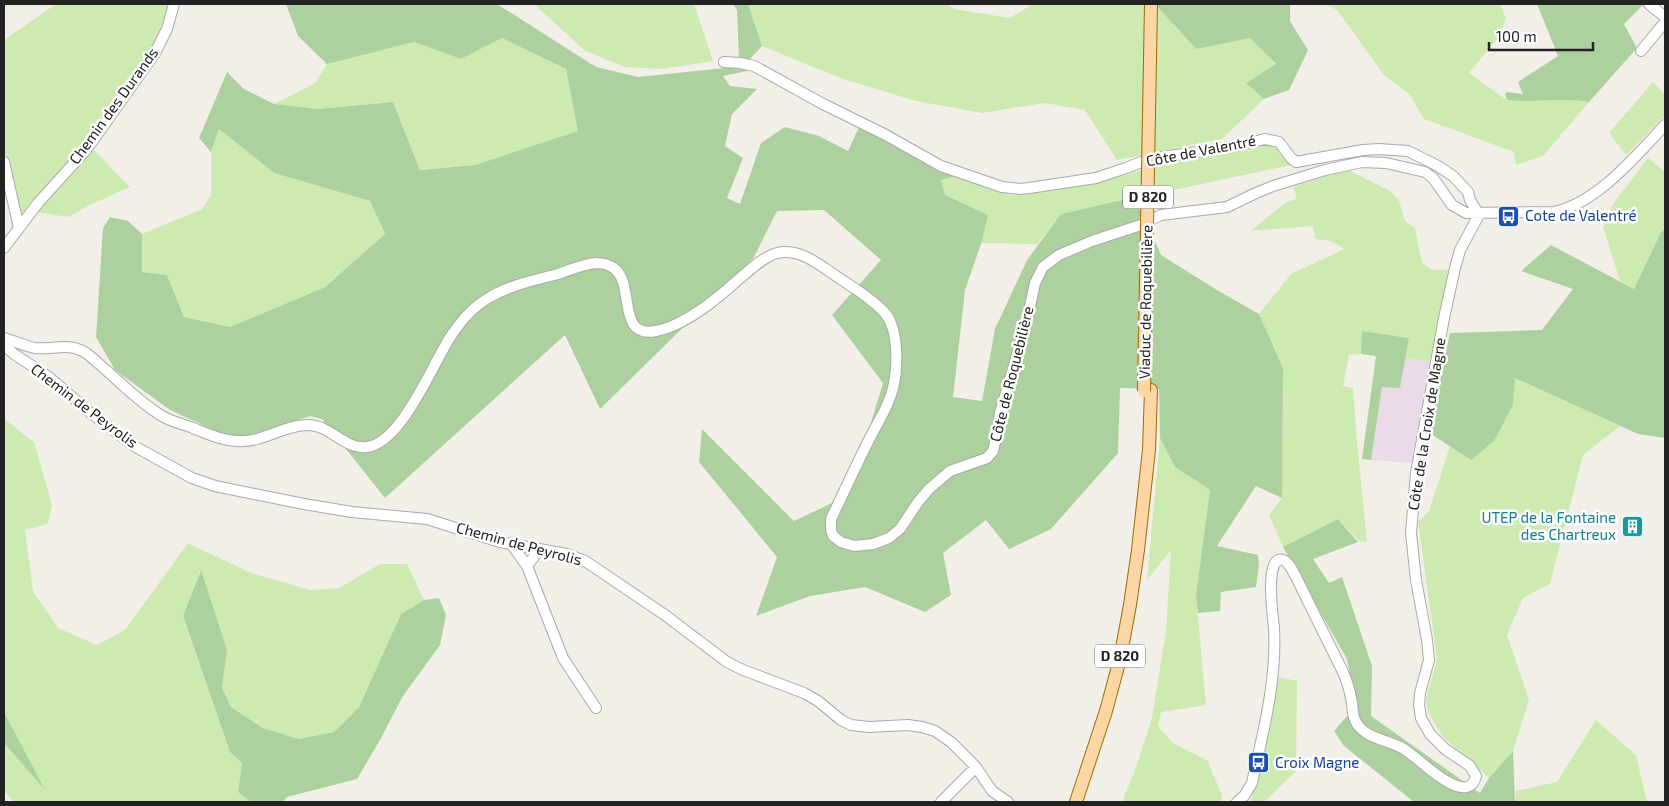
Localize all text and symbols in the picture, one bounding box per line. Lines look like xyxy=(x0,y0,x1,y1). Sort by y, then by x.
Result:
scale bar xyxy=(1489,20,1593,52)
text: 100 m xyxy=(1496,27,1537,45)
street label: Chemin des Durands xyxy=(65,44,161,167)
street label: Côte de Valentré xyxy=(1144,131,1257,169)
road number: D 820 xyxy=(1123,186,1173,208)
bus stop icon: Cote de Valentré xyxy=(1497,204,1521,228)
place label: Cote de Valentré xyxy=(1525,206,1637,224)
street label: Viaduc de Roquebilière xyxy=(1135,225,1155,379)
street label: Côte de Roquebilière xyxy=(985,304,1037,444)
street label: Côte de la Croix de Magne xyxy=(1403,336,1449,511)
street label: Chemin de Peyrolis xyxy=(28,359,142,451)
place label: UTEP de la Fontaine des Chartreux xyxy=(1481,508,1616,543)
building icon: UTEP de la Fontaine des Chartreux xyxy=(1620,515,1644,539)
street label: Chemin de Peyrolis xyxy=(455,518,584,568)
road number: D 820 xyxy=(1095,644,1145,668)
bus stop icon: Croix Magne xyxy=(1247,751,1271,775)
place label: Croix Magne xyxy=(1275,753,1359,771)

